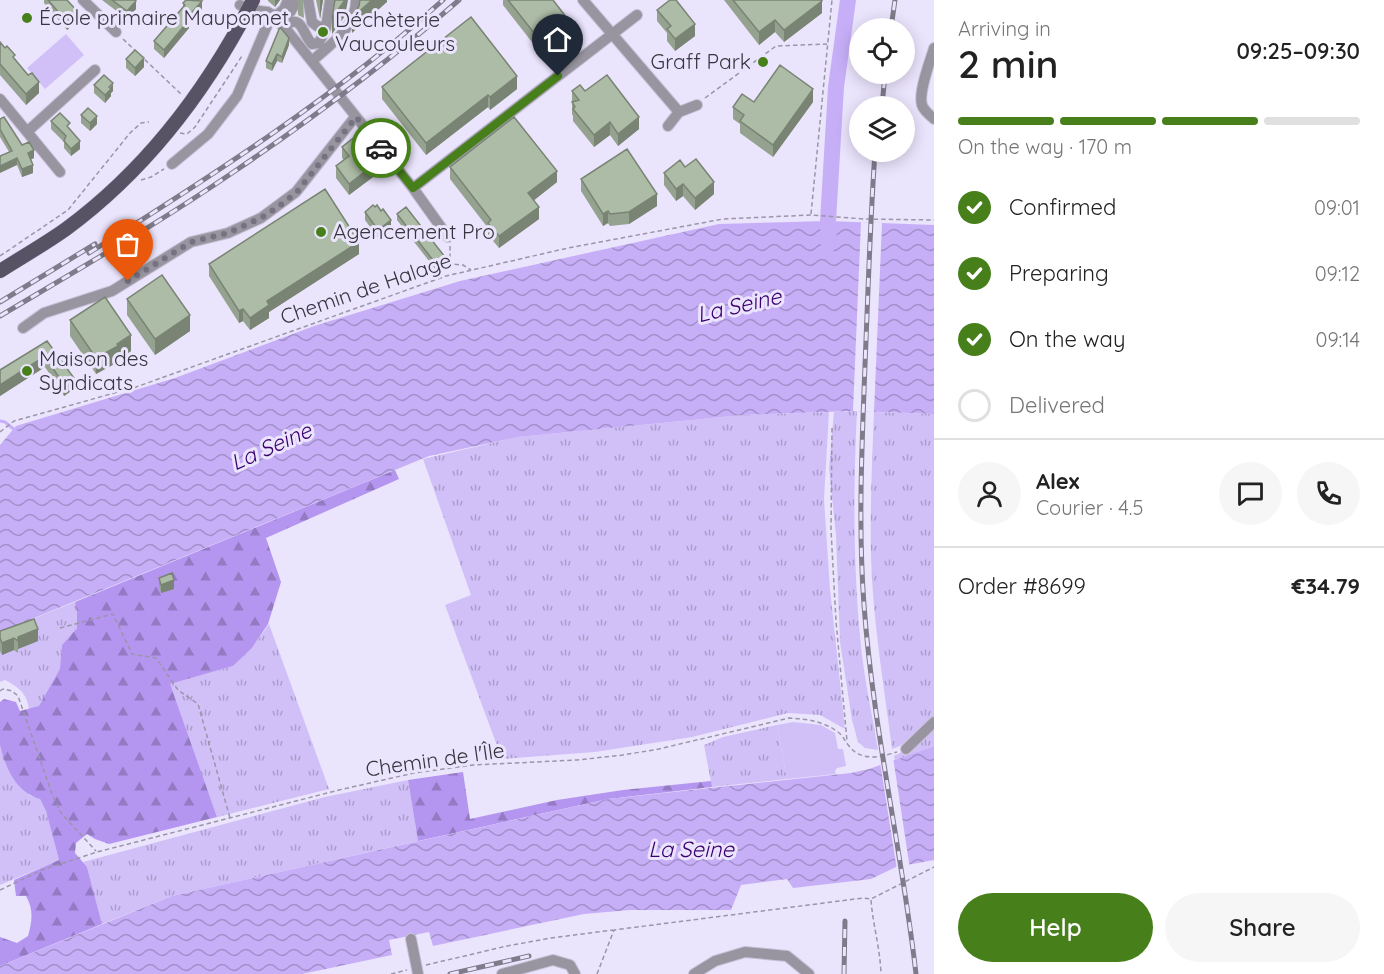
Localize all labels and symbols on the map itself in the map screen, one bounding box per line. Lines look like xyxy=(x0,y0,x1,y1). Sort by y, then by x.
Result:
place label: École primaire Maupomet xyxy=(39,4,289,30)
place label: Déchèterie Vaucouleurs xyxy=(335,6,455,56)
marker: École primaire Maupomet xyxy=(20,11,34,25)
pin xyxy=(532,14,583,76)
marker: Déchèterie Vaucouleurs xyxy=(316,25,330,39)
place label: Graff Park xyxy=(651,48,751,74)
marker: Graff Park xyxy=(756,55,770,69)
courier xyxy=(351,118,411,178)
place label: Agencement Pro xyxy=(333,218,495,244)
pin xyxy=(102,219,153,281)
marker: Agencement Pro xyxy=(314,225,328,239)
street label: Chemin de Halage xyxy=(277,247,455,330)
water label: La Seine xyxy=(694,281,785,328)
place label: Maison des Syndicats xyxy=(39,345,148,395)
marker: Maison des Syndicats xyxy=(20,364,34,378)
water label: La Seine xyxy=(226,415,317,476)
street label: Chemin de l'Île xyxy=(364,736,506,782)
water label: La Seine xyxy=(648,835,735,863)

